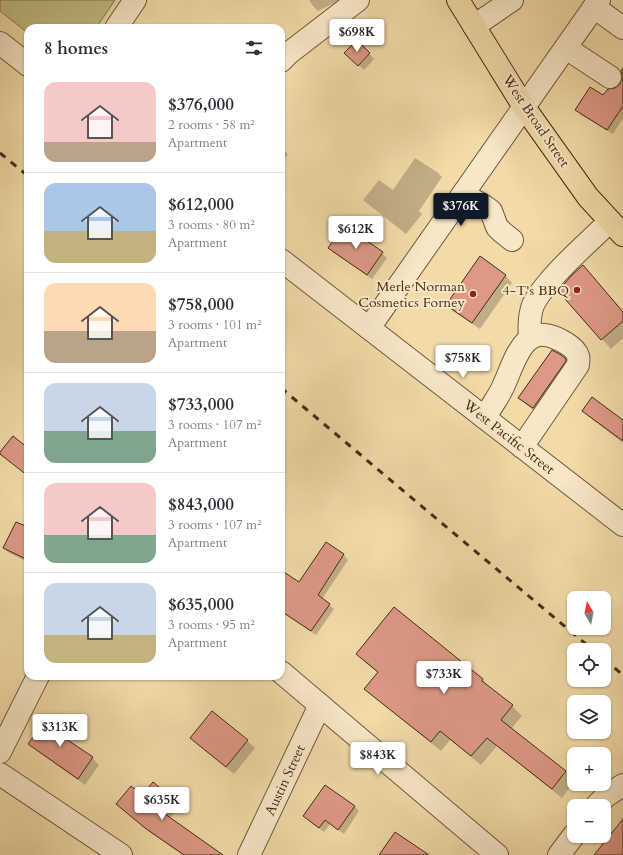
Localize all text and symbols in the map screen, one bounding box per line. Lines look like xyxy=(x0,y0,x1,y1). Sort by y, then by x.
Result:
pin: $698K xyxy=(329,19,385,53)
text: $698K xyxy=(338,23,376,41)
text: 8 homes xyxy=(44,37,108,60)
icon: filters xyxy=(243,37,265,59)
street label: West Broad Street xyxy=(497,70,574,171)
text: $376,000 xyxy=(168,93,234,116)
icon: home xyxy=(76,98,124,146)
text: 2 rooms · 58 m² xyxy=(168,116,255,134)
text: Apartment xyxy=(168,134,227,152)
text: $612,000 xyxy=(168,193,234,216)
pin: $376K xyxy=(433,193,489,227)
text: $376K xyxy=(442,197,480,215)
icon: home xyxy=(76,199,124,247)
text: 3 rooms · 80 m² xyxy=(168,216,255,234)
pin: $612K xyxy=(328,216,384,250)
text: $612K xyxy=(337,220,375,238)
text: Apartment xyxy=(168,234,227,252)
place label: Merle Norman Cosmetics Forney xyxy=(358,277,466,312)
place label: 4-T's BBQ xyxy=(503,281,569,300)
marker: 4-T's BBQ xyxy=(572,285,582,295)
marker: Merle Norman Cosmetics Forney xyxy=(468,289,478,299)
text: $758,000 xyxy=(168,293,234,316)
icon: home xyxy=(76,299,124,347)
text: 3 rooms · 101 m² xyxy=(168,316,261,334)
text: Apartment xyxy=(168,334,227,352)
pin: $758K xyxy=(435,345,491,379)
text: $758K xyxy=(444,349,482,367)
text: $733,000 xyxy=(168,393,234,416)
street label: West Pacific Street xyxy=(459,395,559,479)
icon: home xyxy=(76,399,124,447)
text: 3 rooms · 107 m² xyxy=(168,416,261,434)
text: Apartment xyxy=(168,434,227,452)
text: $843,000 xyxy=(168,493,234,516)
icon: home xyxy=(76,499,124,547)
text: 3 rooms · 107 m² xyxy=(168,516,261,534)
text: Apartment xyxy=(168,534,227,552)
north arrow xyxy=(567,591,611,635)
map controls xyxy=(567,591,611,843)
text: $635,000 xyxy=(168,593,234,616)
icon: home xyxy=(76,599,124,647)
text: 3 rooms · 95 m² xyxy=(168,616,255,634)
text: Apartment xyxy=(168,634,227,652)
button: locate xyxy=(567,643,611,687)
pin: $733K xyxy=(416,661,472,695)
text: $733K xyxy=(425,665,463,683)
button: layers xyxy=(567,695,611,739)
pin: $313K xyxy=(32,714,88,748)
text: $313K xyxy=(41,718,79,736)
street label: Austin Street xyxy=(260,741,310,818)
pin: $843K xyxy=(350,742,406,776)
text: $843K xyxy=(359,746,397,764)
button: + xyxy=(567,747,611,791)
pin: $635K xyxy=(134,787,190,821)
text: $635K xyxy=(143,791,181,809)
button: − xyxy=(567,799,611,843)

